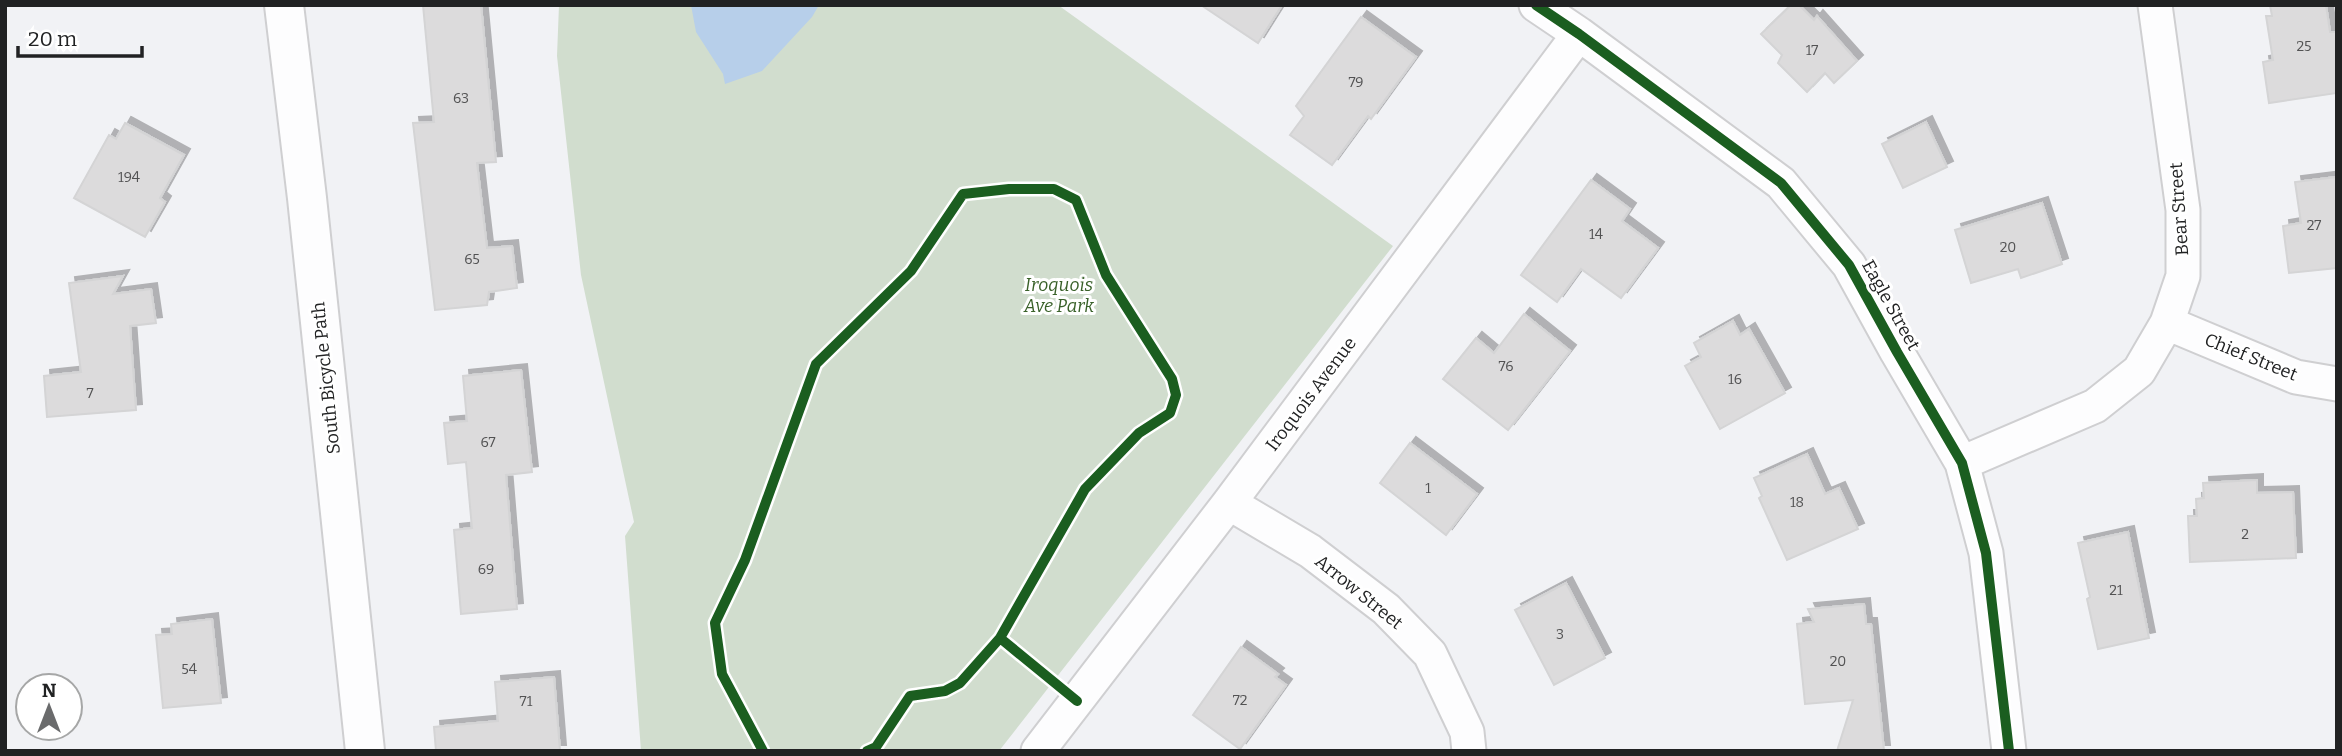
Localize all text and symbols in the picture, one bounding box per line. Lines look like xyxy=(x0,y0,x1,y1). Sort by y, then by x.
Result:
scale bar xyxy=(18,14,142,58)
text: 20 m xyxy=(28,26,77,52)
house number: 25 xyxy=(2296,38,2312,55)
house number: 17 xyxy=(1806,42,1818,59)
house number: 79 xyxy=(1349,74,1364,91)
house number: 63 xyxy=(453,90,469,107)
street label: Bear Street xyxy=(2165,161,2193,256)
house number: 194 xyxy=(118,169,140,186)
house number: 27 xyxy=(2307,217,2321,234)
house number: 14 xyxy=(1589,226,1603,243)
house number: 20 xyxy=(2000,239,2016,256)
house number: 65 xyxy=(464,251,480,268)
street label: Eagle Street xyxy=(1857,256,1925,354)
park label: Iroquois Ave Park xyxy=(1023,274,1094,317)
street label: South Bicycle Path xyxy=(307,301,345,455)
street label: Chief Street xyxy=(2201,328,2301,386)
street label: Iroquois Avenue xyxy=(1261,333,1361,455)
house number: 76 xyxy=(1498,358,1514,375)
house number: 16 xyxy=(1728,371,1742,388)
house number: 7 xyxy=(86,385,94,402)
house number: 67 xyxy=(480,434,496,451)
house number: 1 xyxy=(1425,480,1431,497)
house number: 18 xyxy=(1790,494,1804,511)
house number: 2 xyxy=(2241,526,2249,543)
street label: Arrow Street xyxy=(1311,550,1408,634)
house number: 69 xyxy=(478,561,494,578)
house number: 21 xyxy=(2109,582,2123,599)
house number: 3 xyxy=(1556,626,1564,643)
house number: 20 xyxy=(1830,653,1846,670)
house number: 54 xyxy=(181,661,197,678)
north arrow xyxy=(14,672,84,742)
text: N xyxy=(42,679,57,702)
house number: 72 xyxy=(1233,692,1247,709)
house number: 71 xyxy=(520,693,533,710)

